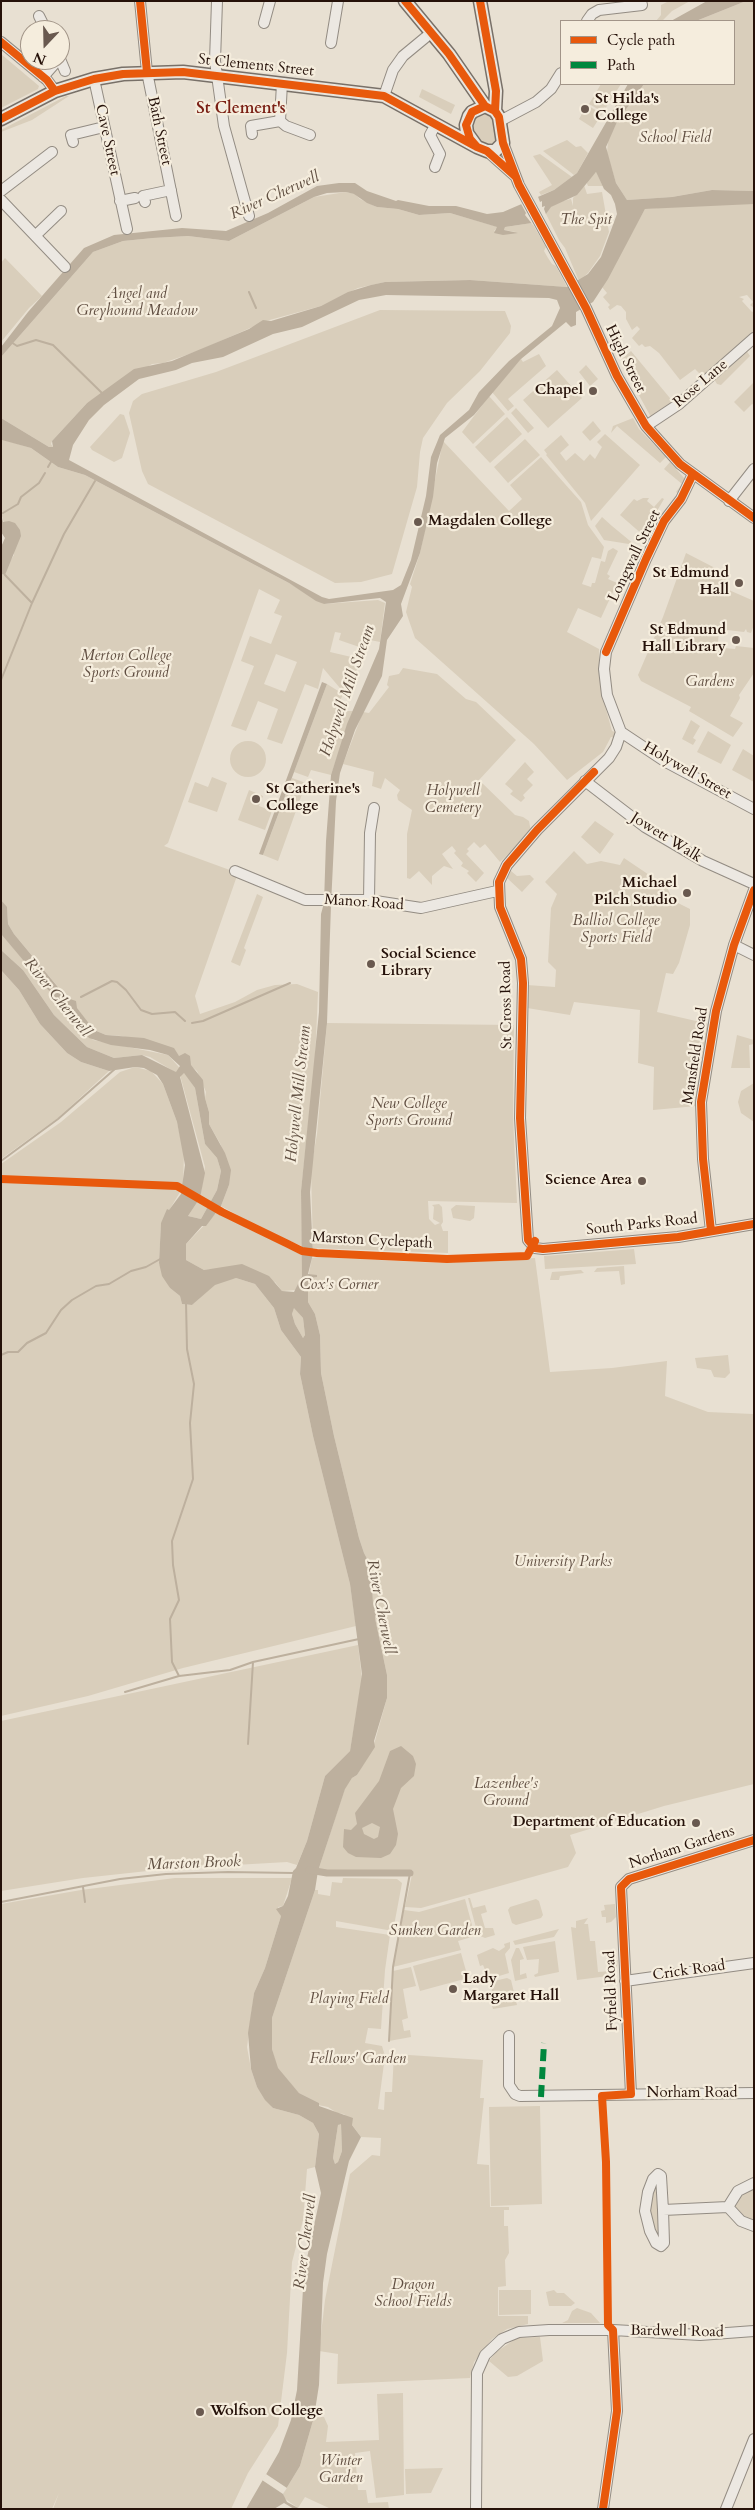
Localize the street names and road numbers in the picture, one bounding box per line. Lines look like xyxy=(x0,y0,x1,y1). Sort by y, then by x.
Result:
street label: St Clements Street xyxy=(197,51,315,81)
street label: Bath Street xyxy=(143,95,175,167)
street label: Cave Street xyxy=(91,103,123,177)
street label: High Street xyxy=(601,322,649,396)
street label: Rose Lane xyxy=(670,356,732,412)
street label: Longwall Street xyxy=(605,507,665,605)
street label: Holywell Street xyxy=(640,738,734,804)
street label: Jowett Walk xyxy=(627,809,705,867)
street label: Manor Road xyxy=(324,891,404,915)
street label: St Cross Road xyxy=(497,961,517,1049)
street label: Mansfield Road xyxy=(679,1006,713,1106)
street label: South Parks Road xyxy=(586,1210,698,1240)
street label: Marston Cyclepath xyxy=(311,1229,433,1253)
street label: Norham Gardens xyxy=(627,1822,737,1874)
street label: Fyfield Road xyxy=(602,1950,622,2032)
street label: Crick Road xyxy=(652,1957,726,1985)
street label: Norham Road xyxy=(647,2085,737,2103)
street label: Bardwell Road xyxy=(630,2322,724,2342)

